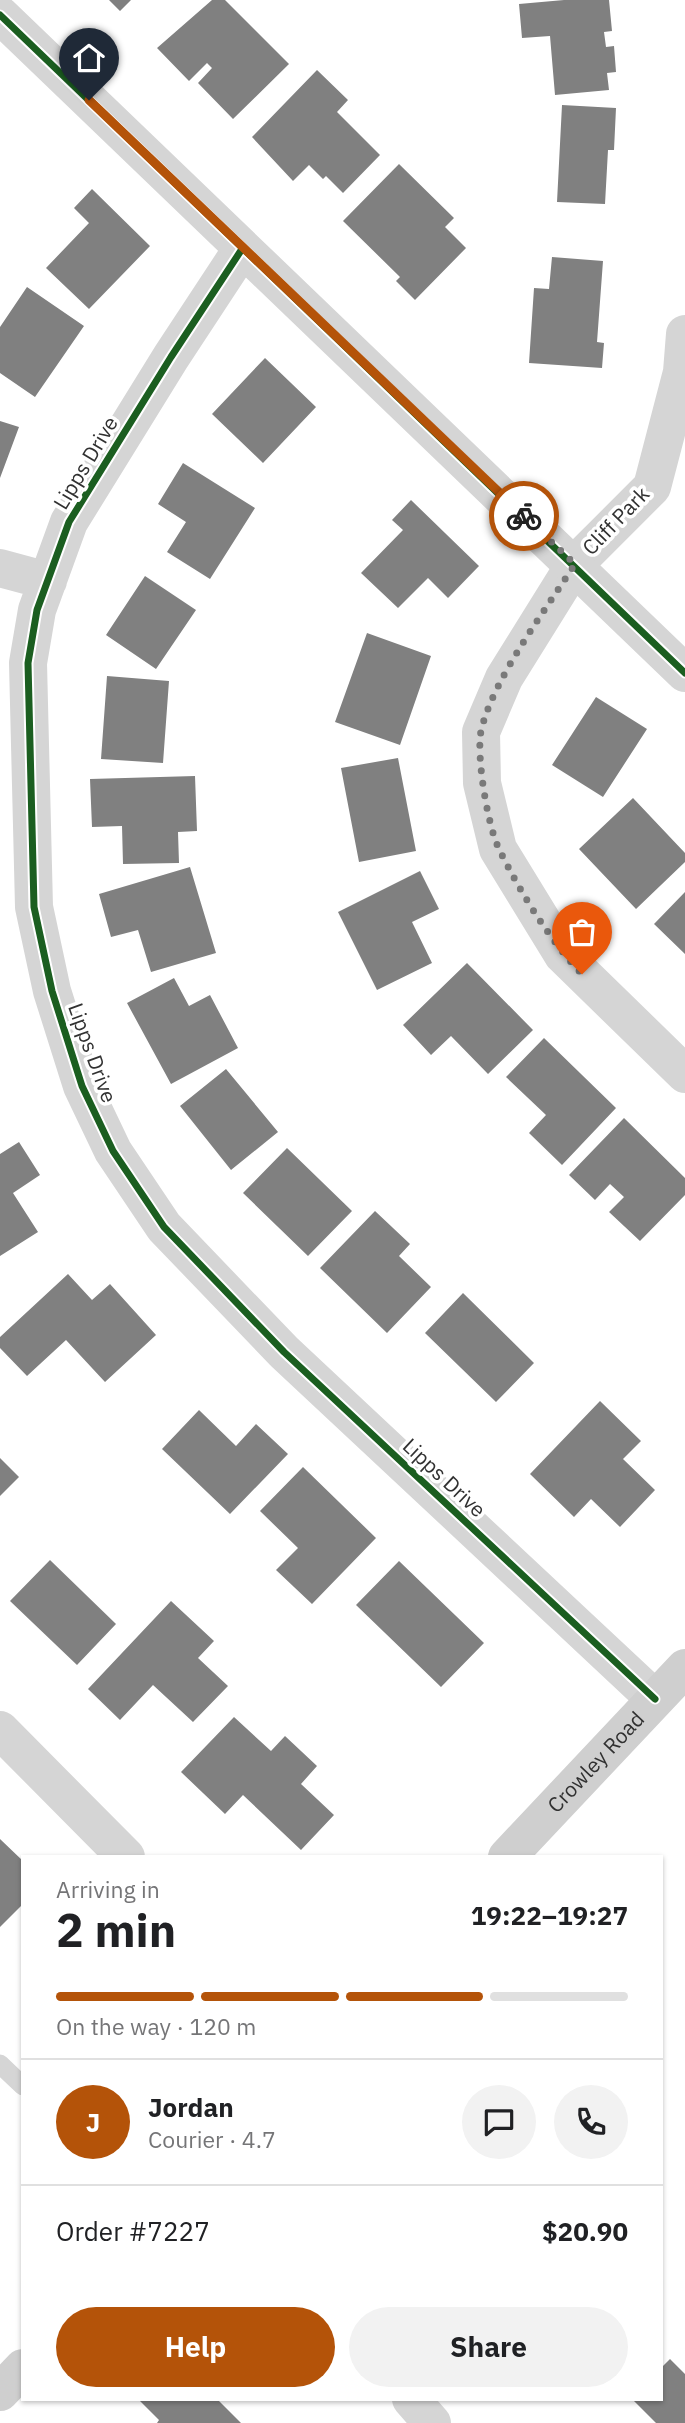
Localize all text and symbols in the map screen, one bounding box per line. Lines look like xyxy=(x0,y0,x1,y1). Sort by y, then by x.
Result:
pin xyxy=(59,28,119,100)
icon: home xyxy=(70,39,108,77)
street label: Lipps Drive xyxy=(46,411,124,514)
street label: Cliff Park xyxy=(576,480,655,561)
courier xyxy=(489,481,559,551)
icon: bike xyxy=(505,497,543,535)
pin xyxy=(552,902,612,974)
icon: bag xyxy=(563,913,601,951)
street label: Lipps Drive xyxy=(62,999,124,1106)
street label: Lipps Drive xyxy=(397,1432,492,1523)
street label: Crowley Road xyxy=(541,1705,650,1818)
text: Arriving in xyxy=(56,1874,160,1904)
text: 19:22–19:27 xyxy=(471,1898,628,1932)
text: 2 min xyxy=(56,1900,176,1960)
text: On the way · 120 m xyxy=(56,2011,256,2041)
button: chat xyxy=(462,2085,536,2159)
button: phone xyxy=(554,2085,628,2159)
text: Jordan xyxy=(148,2090,234,2124)
text: J xyxy=(86,2105,100,2139)
text: Courier · 4.7 xyxy=(148,2124,276,2154)
text: Order #7227 xyxy=(56,2214,210,2248)
text: $20.90 xyxy=(542,2214,628,2248)
button: Help xyxy=(56,2307,335,2387)
button: Share xyxy=(349,2307,628,2387)

